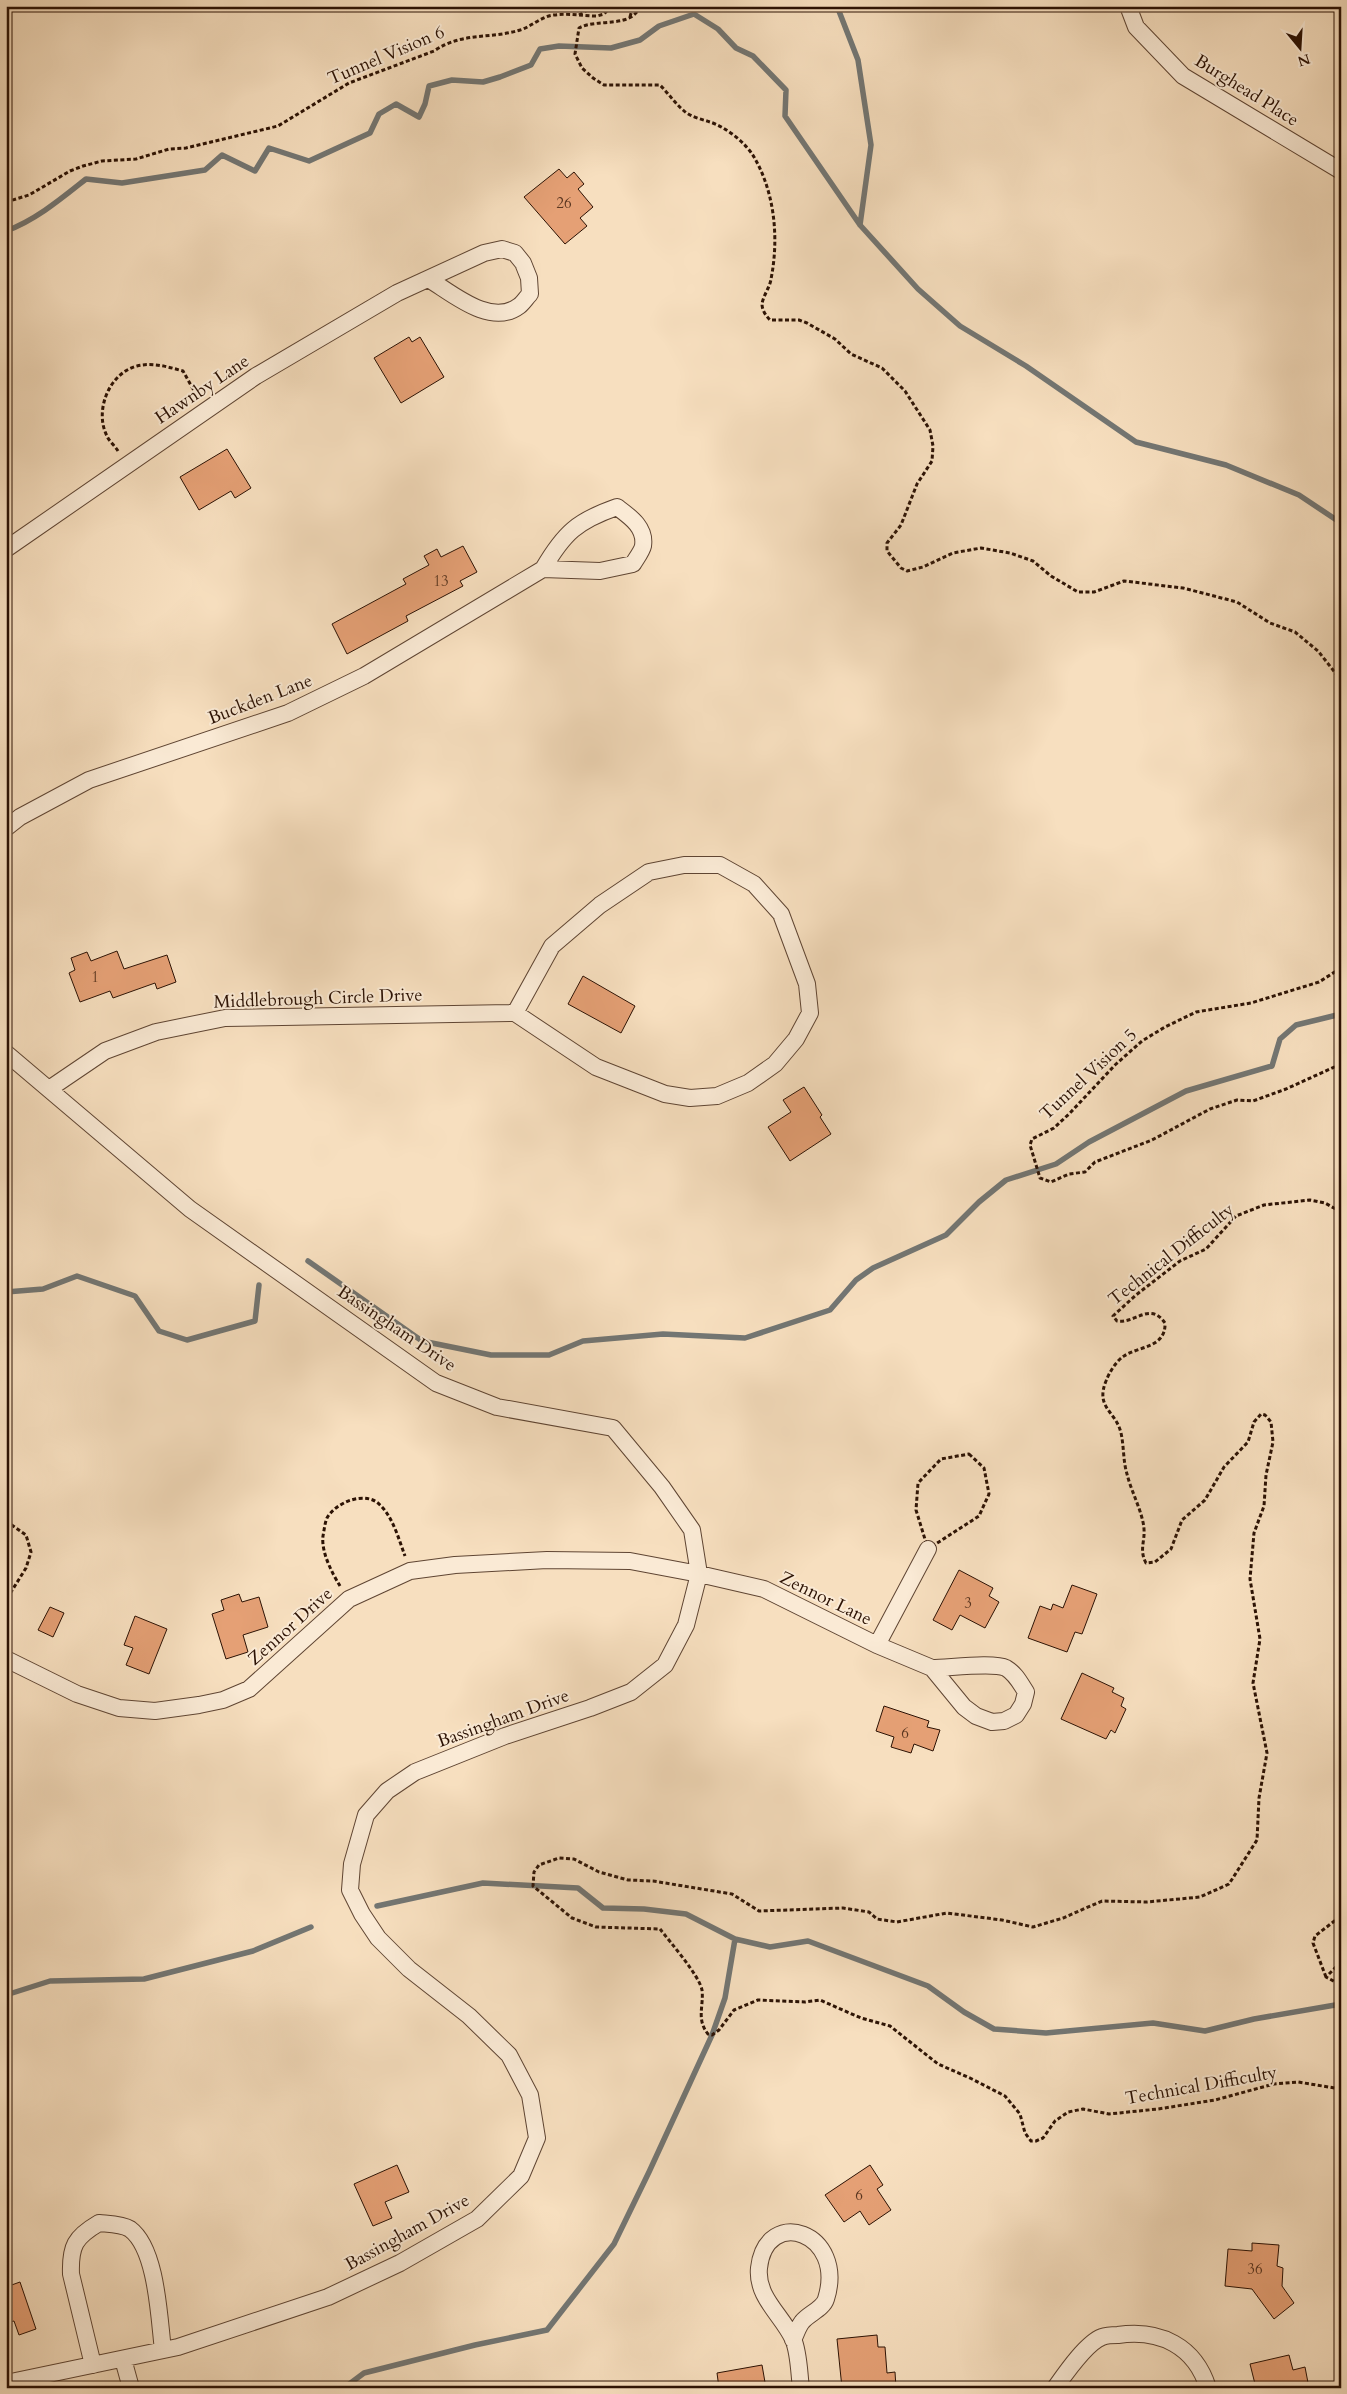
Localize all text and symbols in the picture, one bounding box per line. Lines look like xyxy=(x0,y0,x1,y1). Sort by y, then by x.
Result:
street label: Tunnel Vision 6 xyxy=(324,20,448,91)
north arrow xyxy=(1274,22,1324,72)
street label: Burghead Place xyxy=(1190,48,1304,132)
text: N xyxy=(1295,49,1313,71)
house number: 26 xyxy=(556,193,572,213)
street label: Hawnby Lane xyxy=(150,349,254,430)
house number: 13 xyxy=(433,571,449,591)
street label: Buckden Lane xyxy=(204,668,316,731)
house number: 1 xyxy=(91,967,99,987)
street label: Middlebrough Circle Drive xyxy=(213,982,423,1015)
street label: Tunnel Vision 5 xyxy=(1034,1023,1142,1126)
street label: Technical Difficulty xyxy=(1103,1197,1240,1311)
street label: Bassingham Drive xyxy=(332,1279,461,1378)
street label: Zennor Lane xyxy=(776,1565,876,1632)
street label: Zennor Drive xyxy=(243,1582,338,1671)
house number: 3 xyxy=(964,1593,972,1613)
street label: Bassingham Drive xyxy=(434,1683,573,1754)
house number: 6 xyxy=(901,1723,909,1743)
street label: Technical Difficulty xyxy=(1123,2060,1279,2111)
house number: 6 xyxy=(855,2185,863,2205)
street label: Bassingham Drive xyxy=(341,2188,474,2277)
house number: 36 xyxy=(1247,2259,1263,2279)

